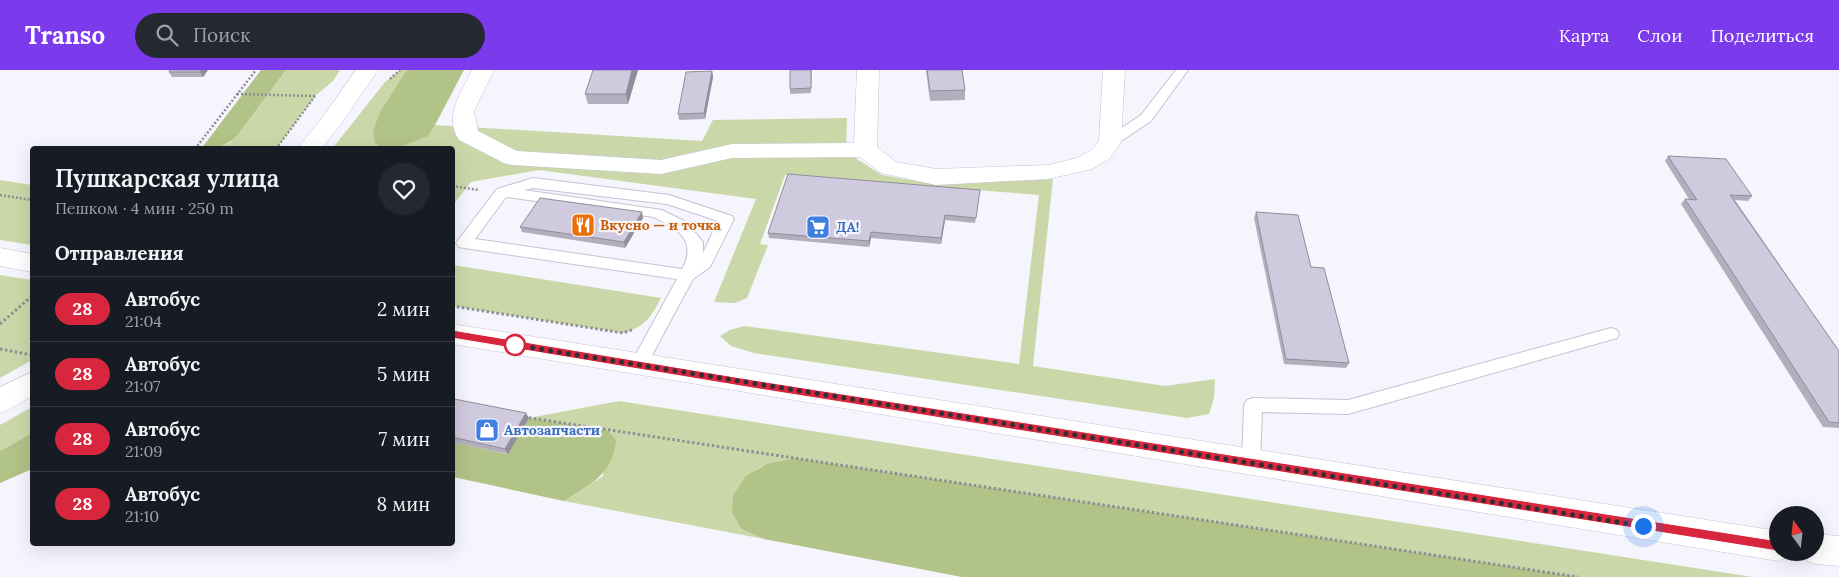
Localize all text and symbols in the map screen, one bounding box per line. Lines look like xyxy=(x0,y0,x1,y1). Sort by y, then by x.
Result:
search box xyxy=(135,13,485,58)
text: Transo xyxy=(25,20,105,51)
icon: search xyxy=(153,21,181,49)
text: Поиск xyxy=(193,23,250,47)
text: Карта xyxy=(1559,24,1609,47)
text: Слои xyxy=(1637,24,1682,47)
text: Поделиться xyxy=(1710,24,1814,47)
text: Пушкарская улица xyxy=(55,163,279,194)
button: heart xyxy=(378,163,430,215)
text: Пешком · 4 мин · 250 m xyxy=(55,198,234,218)
restaurant icon: Вкусно — и точка xyxy=(570,212,596,238)
supermarket icon: ДА! xyxy=(805,214,831,240)
place label: Вкусно — и точка xyxy=(600,216,722,234)
place label: ДА! xyxy=(836,218,859,236)
text: Отправления xyxy=(55,241,184,265)
text: Автобус xyxy=(125,287,200,311)
text: 28 xyxy=(73,297,92,320)
text: 2 мин xyxy=(377,297,430,321)
text: 21:04 xyxy=(125,311,162,331)
unlabelled marker xyxy=(504,334,526,356)
text: Автобус xyxy=(125,352,200,376)
text: 28 xyxy=(73,362,92,385)
text: 5 мин xyxy=(377,362,430,386)
text: 21:07 xyxy=(125,376,160,396)
text: Автобус xyxy=(125,417,200,441)
shop icon: Автозапчасти xyxy=(474,417,500,443)
place label: Автозапчасти xyxy=(504,421,600,439)
text: 28 xyxy=(73,427,92,450)
text: 7 мин xyxy=(378,427,430,451)
text: 21:09 xyxy=(125,441,163,461)
text: Автобус xyxy=(125,482,200,506)
text: 28 xyxy=(73,492,92,515)
text: 8 мин xyxy=(377,492,430,516)
text: 21:10 xyxy=(125,506,159,526)
north arrow xyxy=(1769,506,1824,561)
map controls xyxy=(1769,506,1824,561)
your location xyxy=(1631,514,1656,539)

